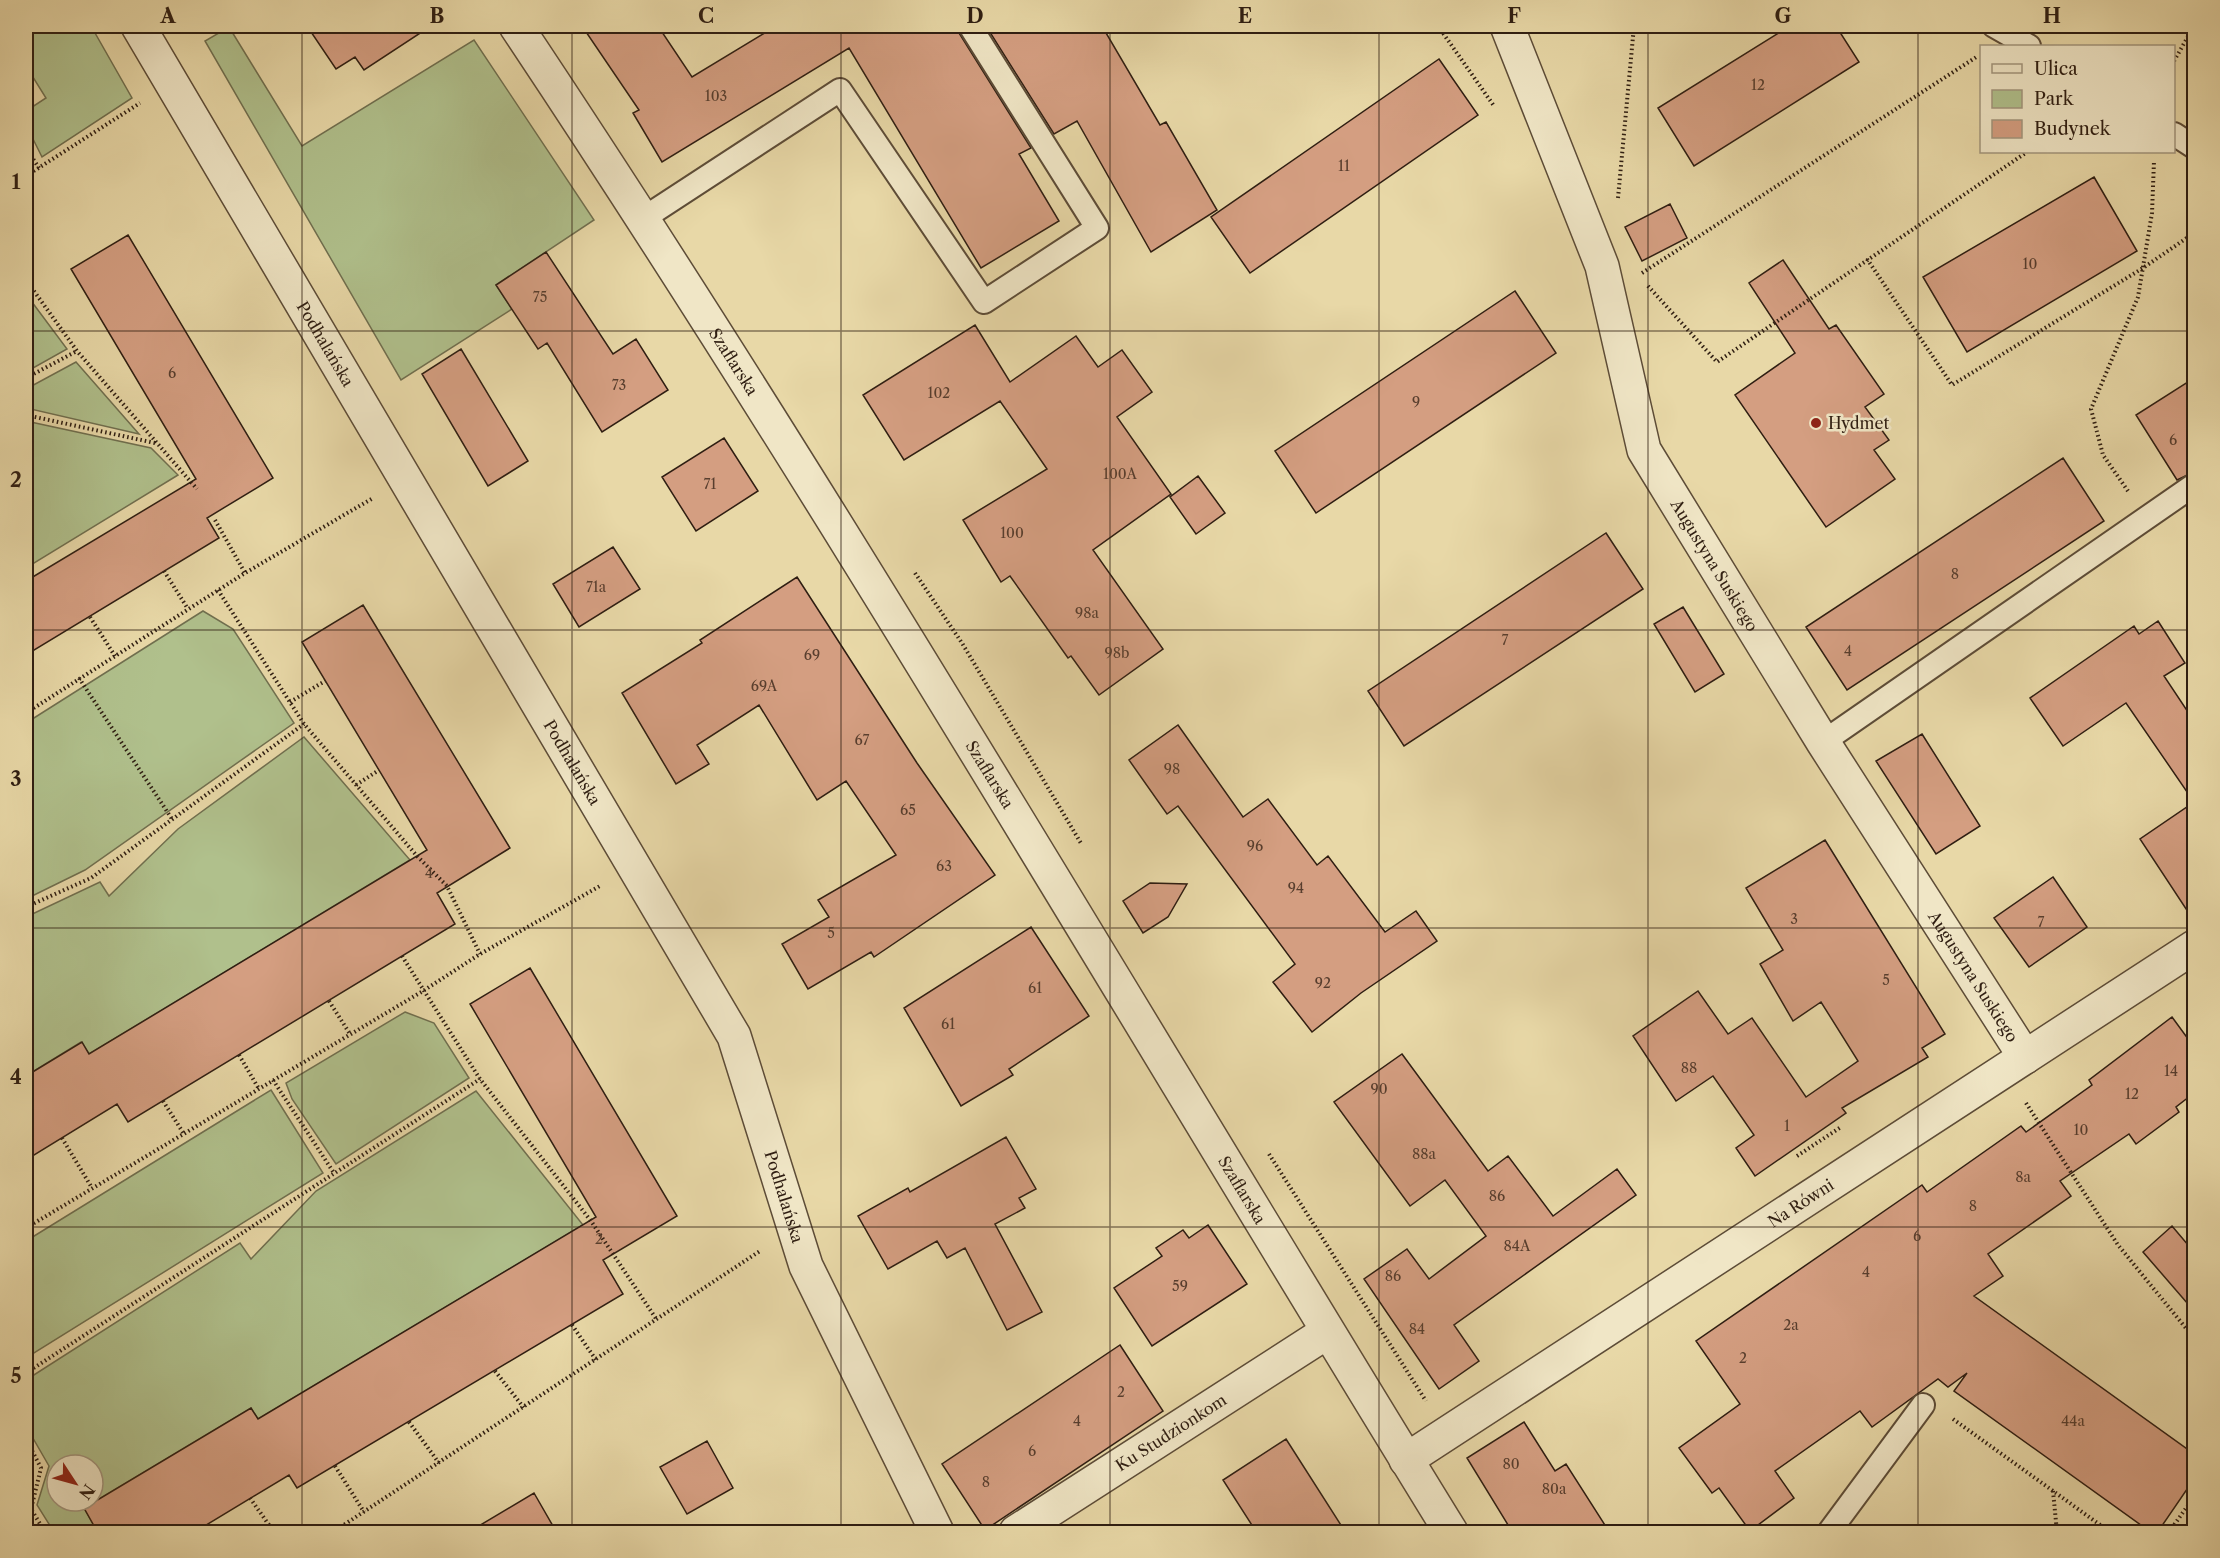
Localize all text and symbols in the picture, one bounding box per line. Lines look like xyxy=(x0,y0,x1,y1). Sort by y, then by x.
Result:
text: A xyxy=(159,4,176,28)
text: B xyxy=(430,4,445,28)
text: C xyxy=(698,4,714,28)
text: D xyxy=(966,4,984,28)
text: E xyxy=(1238,4,1252,28)
text: F xyxy=(1507,4,1521,28)
text: G xyxy=(1775,4,1792,28)
text: H xyxy=(2043,4,2061,28)
legend xyxy=(1980,45,2175,153)
text: Ulica xyxy=(2034,58,2078,80)
house number: 12 xyxy=(1751,76,1765,94)
house number: 103 xyxy=(705,87,727,105)
text: Park xyxy=(2034,88,2075,110)
text: Budynek xyxy=(2034,118,2112,140)
house number: 11 xyxy=(1338,157,1350,175)
text: 1 xyxy=(12,170,21,194)
house number: 10 xyxy=(2023,255,2037,273)
house number: 75 xyxy=(533,288,547,306)
street label: Podhalańska xyxy=(293,298,359,391)
street label: Szaflarska xyxy=(705,324,763,399)
house number: 6 xyxy=(168,364,176,382)
house number: 73 xyxy=(612,376,626,394)
house number: 102 xyxy=(928,384,950,402)
house number: 9 xyxy=(1412,393,1420,411)
place label: Hydmet xyxy=(1828,413,1889,433)
marker: Hydmet xyxy=(1809,416,1823,430)
house number: 6 xyxy=(2169,431,2177,449)
house number: 100A xyxy=(1103,465,1138,483)
text: 2 xyxy=(10,468,22,492)
house number: 71 xyxy=(704,475,716,493)
street label: Augustyna Suskiego xyxy=(1666,495,1763,635)
house number: 100 xyxy=(1000,524,1024,542)
house number: 8 xyxy=(1951,565,1959,583)
house number: 71a xyxy=(586,578,607,596)
house number: 98a xyxy=(1075,604,1100,622)
house number: 7 xyxy=(1502,631,1509,649)
house number: 4 xyxy=(1844,642,1852,660)
house number: 98b xyxy=(1105,644,1129,662)
house number: 69 xyxy=(804,646,820,664)
house number: 69A xyxy=(751,677,778,695)
street label: Podhalańska xyxy=(540,716,606,809)
house number: 67 xyxy=(855,731,870,749)
street label: Szaflarska xyxy=(962,737,1019,813)
house number: 98 xyxy=(1164,760,1180,778)
text: 3 xyxy=(10,767,22,791)
house number: 65 xyxy=(900,801,916,819)
house number: 96 xyxy=(1247,837,1263,855)
house number: 63 xyxy=(936,857,952,875)
house number: 4 xyxy=(425,864,433,882)
house number: 94 xyxy=(1288,879,1304,897)
street label: Augustyna Suskiego xyxy=(1924,907,2023,1046)
house number: 3 xyxy=(1790,910,1798,928)
house number: 7 xyxy=(2038,913,2045,931)
house number: 5 xyxy=(827,924,835,942)
house number: 5 xyxy=(1882,971,1890,989)
house number: 92 xyxy=(1315,974,1331,992)
house number: 61 xyxy=(1028,979,1042,997)
house number: 61 xyxy=(941,1015,955,1033)
house number: 88 xyxy=(1681,1059,1697,1077)
house number: 14 xyxy=(2164,1062,2178,1080)
text: 4 xyxy=(10,1065,22,1089)
house number: 90 xyxy=(1370,1080,1388,1098)
house number: 12 xyxy=(2125,1085,2139,1103)
house number: 1 xyxy=(1784,1117,1790,1135)
house number: 10 xyxy=(2074,1121,2088,1139)
house number: 88a xyxy=(1412,1145,1437,1163)
street label: Podhalańska xyxy=(760,1148,808,1246)
street label: Szaflarska xyxy=(1214,1152,1271,1228)
house number: 8a xyxy=(2015,1168,2031,1186)
street label: Na Równi xyxy=(1764,1174,1837,1232)
house number: 86 xyxy=(1489,1187,1505,1205)
house number: 8 xyxy=(1969,1197,1977,1215)
house number: 6 xyxy=(1913,1227,1921,1245)
house number: 2 xyxy=(595,1230,603,1248)
house number: 84A xyxy=(1504,1237,1531,1255)
house number: 4 xyxy=(1862,1263,1870,1281)
house number: 86 xyxy=(1385,1267,1401,1285)
house number: 59 xyxy=(1172,1277,1188,1295)
house number: 2a xyxy=(1783,1316,1799,1334)
house number: 84 xyxy=(1409,1320,1425,1338)
house number: 2 xyxy=(1739,1349,1747,1367)
text: 5 xyxy=(10,1364,22,1388)
house number: 2 xyxy=(1117,1383,1125,1401)
street label: Ku Studzionkom xyxy=(1112,1389,1230,1475)
house number: 4 xyxy=(1073,1412,1081,1430)
house number: 44a xyxy=(2061,1412,2085,1430)
house number: 6 xyxy=(1028,1442,1036,1460)
north arrow xyxy=(45,1453,105,1513)
house number: 80 xyxy=(1502,1455,1520,1473)
house number: 8 xyxy=(982,1473,990,1491)
text: N xyxy=(75,1480,99,1503)
house number: 80a xyxy=(1542,1480,1567,1498)

